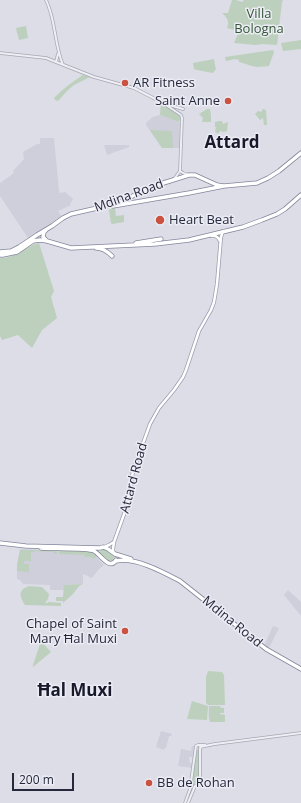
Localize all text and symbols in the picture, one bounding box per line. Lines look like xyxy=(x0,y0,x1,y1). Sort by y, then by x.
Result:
park label: Villa Bologna xyxy=(234,6,284,37)
place label: AR Fitness xyxy=(133,75,195,91)
marker: AR Fitness xyxy=(120,78,130,88)
place label: Saint Anne xyxy=(155,93,220,109)
marker: Saint Anne xyxy=(223,96,233,106)
district label: Attard xyxy=(204,133,260,153)
street label: Mdina Road xyxy=(92,176,166,216)
place label: Heart Beat xyxy=(169,212,234,228)
marker: Heart Beat xyxy=(154,214,166,226)
street label: Attard Road xyxy=(117,441,151,515)
street label: Mdina Road xyxy=(199,593,265,651)
place label: Chapel of Saint Mary Ħal Muxi xyxy=(26,616,117,647)
marker: Chapel of Saint Mary Ħal Muxi xyxy=(120,626,130,636)
district label: Ħal Muxi xyxy=(37,681,113,701)
scale bar xyxy=(14,765,76,791)
text: 200 m xyxy=(19,771,54,788)
place label: BB de Rohan xyxy=(157,775,235,791)
marker: BB de Rohan xyxy=(144,778,154,788)

